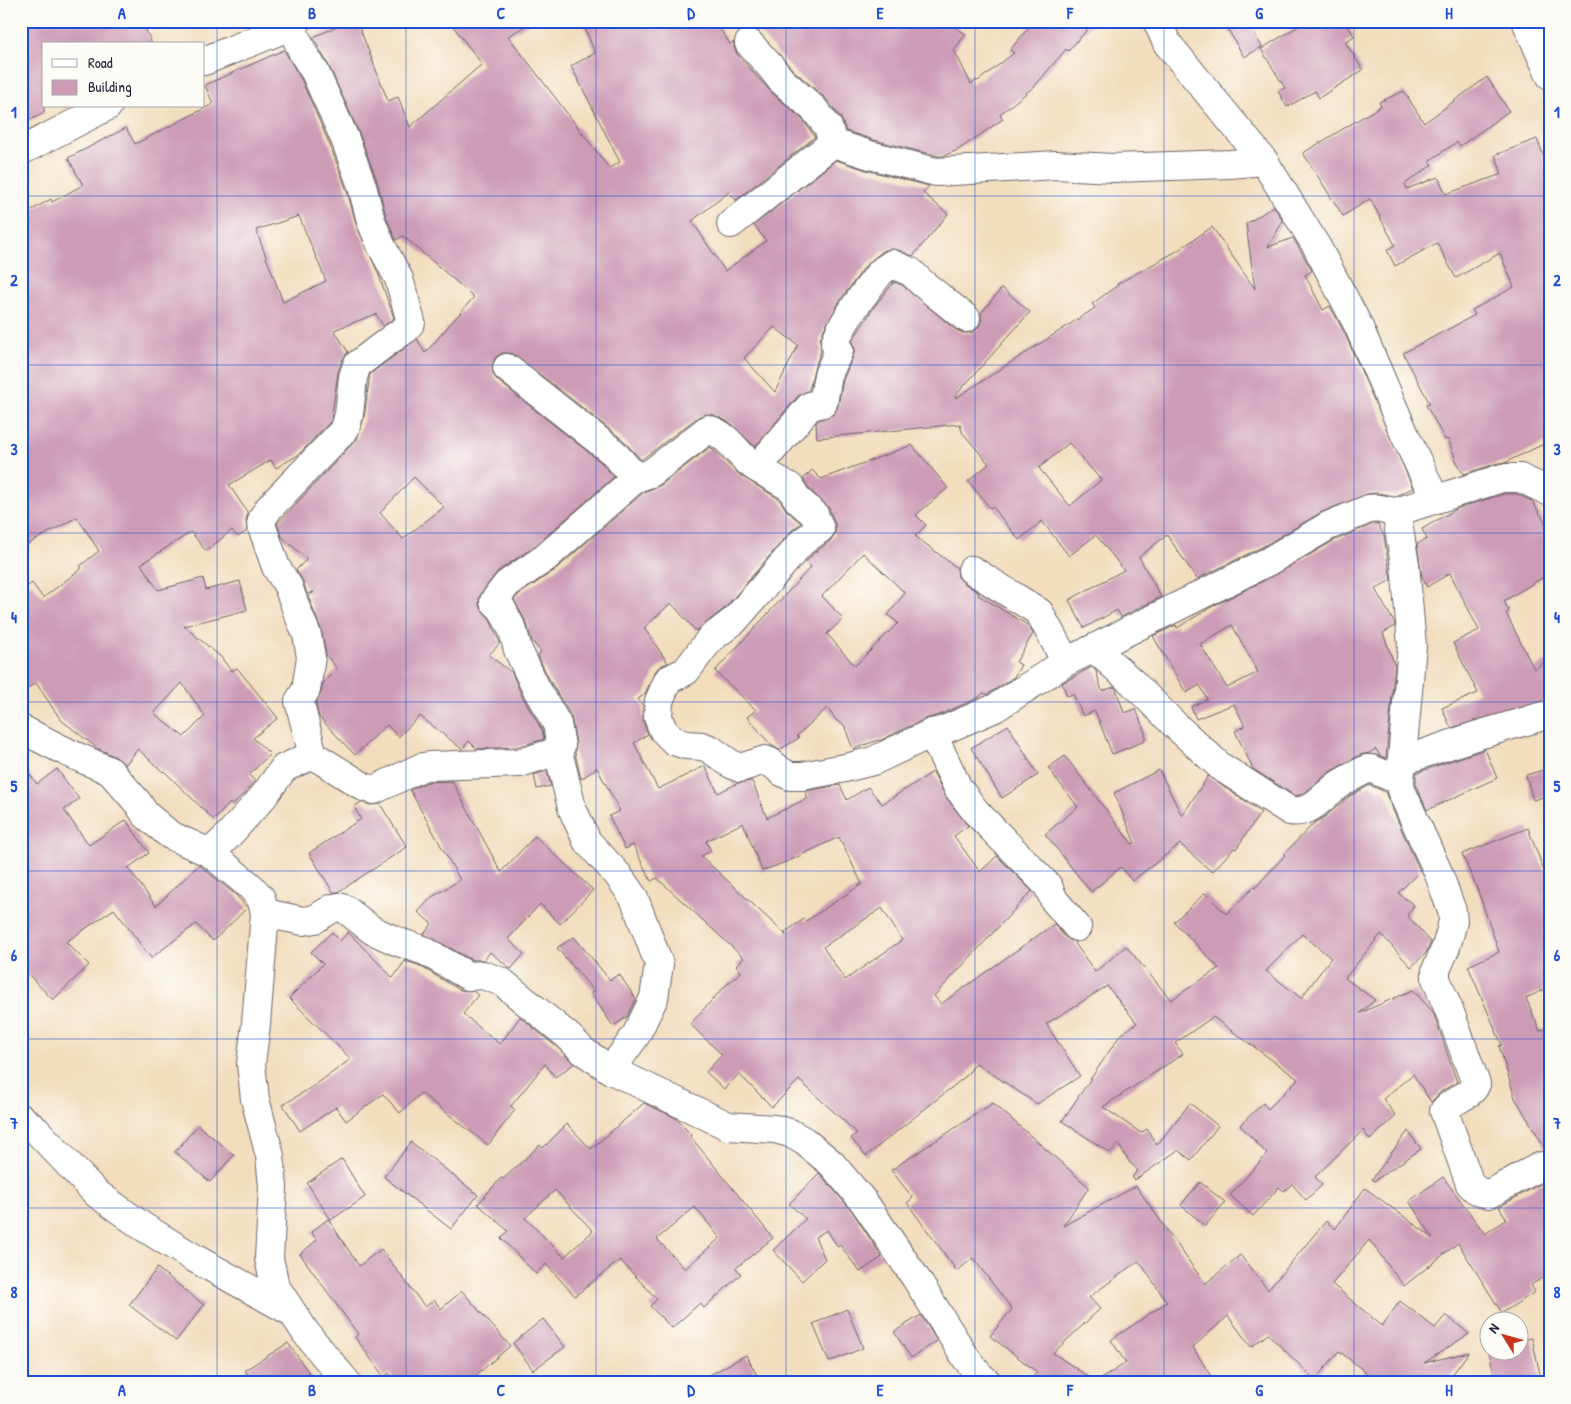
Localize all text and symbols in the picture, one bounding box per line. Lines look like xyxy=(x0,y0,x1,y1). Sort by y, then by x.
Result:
text: A xyxy=(118,2,126,24)
text: B xyxy=(308,2,316,24)
text: C xyxy=(497,2,506,24)
text: D xyxy=(687,2,695,24)
text: E xyxy=(876,2,884,24)
text: F xyxy=(1066,2,1074,24)
text: G xyxy=(1255,2,1263,24)
text: H xyxy=(1445,2,1453,24)
legend xyxy=(42,42,205,108)
text: Road xyxy=(88,52,113,73)
text: Building xyxy=(88,76,132,97)
text: 1 xyxy=(11,101,17,123)
text: 1 xyxy=(1554,101,1560,123)
text: 2 xyxy=(10,269,18,291)
text: 2 xyxy=(1553,269,1561,291)
text: 3 xyxy=(10,438,18,460)
text: 3 xyxy=(1553,438,1561,460)
text: 4 xyxy=(11,606,17,628)
text: 4 xyxy=(1554,606,1560,628)
text: 5 xyxy=(11,775,18,797)
text: 5 xyxy=(1554,775,1561,797)
text: 6 xyxy=(11,944,18,966)
text: 6 xyxy=(1554,944,1561,966)
text: 7 xyxy=(9,1112,18,1134)
text: 7 xyxy=(1552,1112,1561,1134)
text: 8 xyxy=(11,1281,18,1303)
text: 8 xyxy=(1554,1281,1561,1303)
north arrow xyxy=(1478,1312,1528,1362)
text: N xyxy=(1483,1319,1503,1337)
text: A xyxy=(118,1379,126,1401)
text: B xyxy=(308,1379,316,1401)
text: C xyxy=(497,1379,506,1401)
text: D xyxy=(687,1379,695,1401)
text: E xyxy=(876,1379,884,1401)
text: F xyxy=(1066,1379,1074,1401)
text: G xyxy=(1255,1379,1263,1401)
text: H xyxy=(1445,1379,1453,1401)

